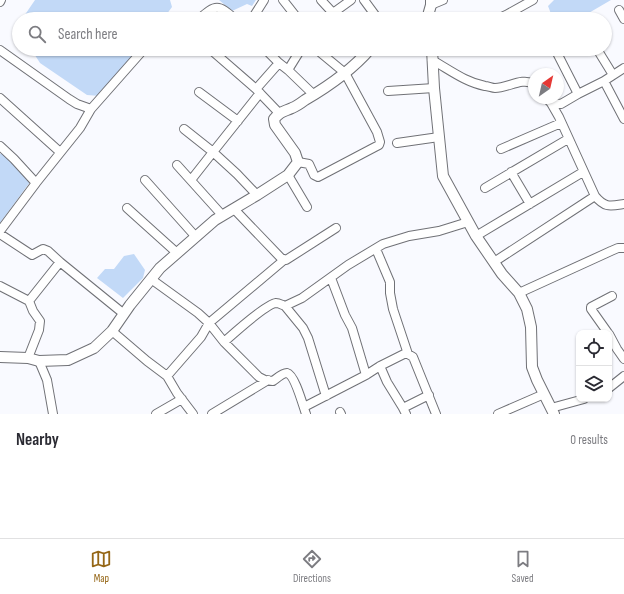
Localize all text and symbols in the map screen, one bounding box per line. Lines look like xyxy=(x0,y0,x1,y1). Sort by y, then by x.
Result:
search box xyxy=(12,12,612,56)
icon: search xyxy=(26,23,48,45)
text: Search here xyxy=(58,25,118,44)
north arrow xyxy=(528,68,564,104)
map controls xyxy=(576,330,612,402)
button: locate xyxy=(576,330,612,366)
button: layers xyxy=(576,366,612,402)
text: Nearby xyxy=(16,430,59,450)
text: 0 results xyxy=(570,432,608,448)
tab: Map xyxy=(90,548,112,585)
tab: Directions xyxy=(293,548,331,585)
tab: Saved xyxy=(512,548,534,585)

